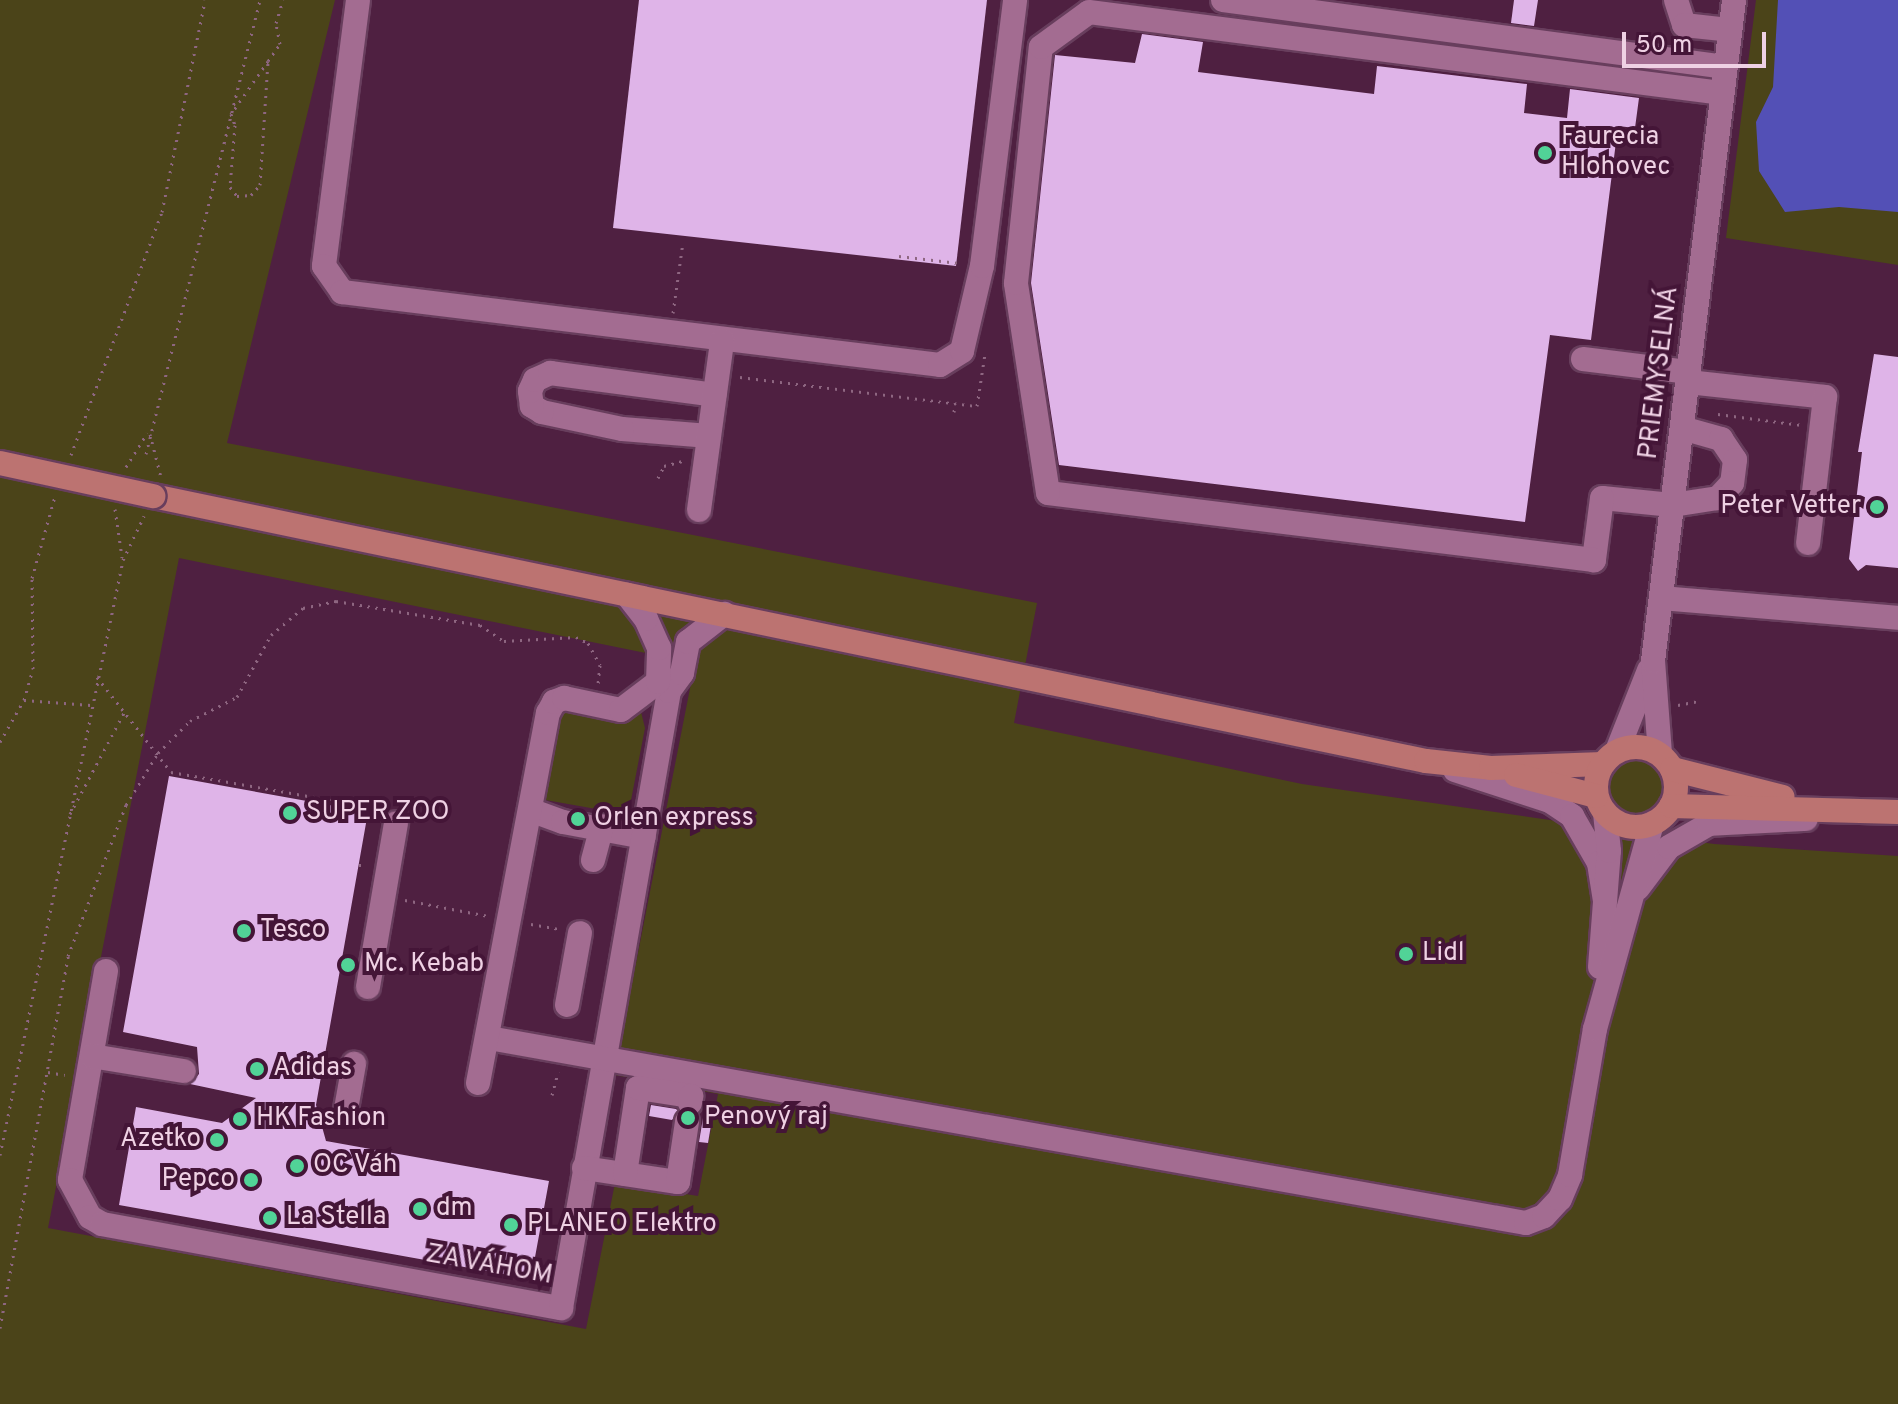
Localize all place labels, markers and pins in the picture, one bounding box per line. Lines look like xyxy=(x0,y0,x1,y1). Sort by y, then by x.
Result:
place label: Faurecia Hlohovec xyxy=(1561,122,1671,184)
marker: Faurecia Hlohovec xyxy=(1536,144,1554,162)
place label: Peter Vetter xyxy=(1719,491,1861,523)
marker: Peter Vetter xyxy=(1868,498,1886,516)
place label: SUPER ZOO xyxy=(306,797,450,829)
place label: Orlen express xyxy=(594,803,754,835)
marker: SUPER ZOO xyxy=(281,804,299,822)
marker: Orlen express xyxy=(569,810,587,828)
place label: Tesco xyxy=(260,915,326,947)
marker: Tesco xyxy=(235,922,253,940)
place label: Lidl xyxy=(1422,938,1465,970)
marker: Lidl xyxy=(1397,945,1415,963)
place label: Mc. Kebab xyxy=(364,949,484,981)
marker: Mc. Kebab xyxy=(339,956,357,974)
place label: Adidas xyxy=(273,1053,352,1085)
marker: Adidas xyxy=(248,1060,266,1078)
place label: Penový raj xyxy=(704,1102,828,1134)
place label: HK Fashion xyxy=(256,1103,386,1135)
marker: Penový raj xyxy=(679,1109,697,1127)
marker: HK Fashion xyxy=(231,1110,249,1128)
place label: Azetko xyxy=(120,1124,201,1156)
marker: Azetko xyxy=(208,1131,226,1149)
place label: OC Váh xyxy=(313,1150,398,1182)
marker: OC Váh xyxy=(288,1157,306,1175)
place label: Pepco xyxy=(161,1164,235,1196)
marker: Pepco xyxy=(242,1171,260,1189)
place label: dm xyxy=(436,1193,473,1225)
marker: dm xyxy=(411,1200,429,1218)
place label: La Stella xyxy=(286,1202,386,1234)
marker: La Stella xyxy=(261,1209,279,1227)
place label: PLANEO Elektro xyxy=(527,1209,717,1241)
marker: PLANEO Elektro xyxy=(502,1216,520,1234)

